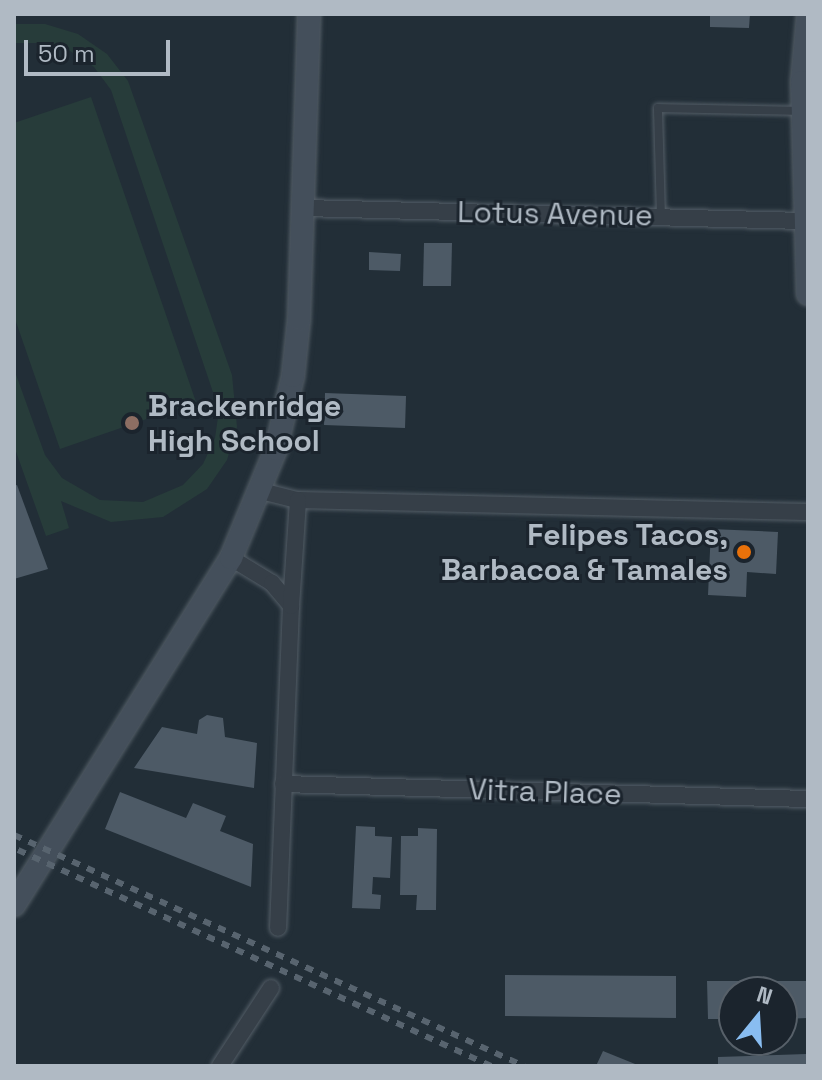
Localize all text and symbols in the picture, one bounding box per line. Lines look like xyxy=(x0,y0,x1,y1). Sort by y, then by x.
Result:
scale bar xyxy=(28,24,174,74)
text: 50 m xyxy=(38,38,95,69)
street label: Lotus Avenue xyxy=(457,194,653,234)
place label: Brackenridge High School xyxy=(148,388,341,458)
marker: Brackenridge High School xyxy=(123,414,141,432)
place label: Felipes Tacos, Barbacoa & Tamales xyxy=(440,517,728,588)
marker: Felipes Tacos, Barbacoa & Tamales xyxy=(735,543,753,561)
street label: Vitra Place xyxy=(468,771,622,813)
north arrow xyxy=(718,976,798,1056)
text: N xyxy=(753,979,776,1011)

